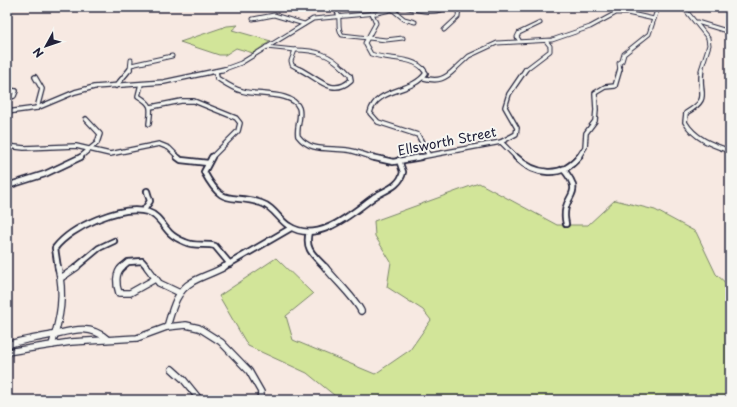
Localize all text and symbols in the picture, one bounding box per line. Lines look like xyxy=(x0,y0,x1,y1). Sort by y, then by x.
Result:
north arrow xyxy=(26,26,66,66)
text: N xyxy=(28,44,47,62)
street label: Ellsworth Street xyxy=(396,122,498,159)

